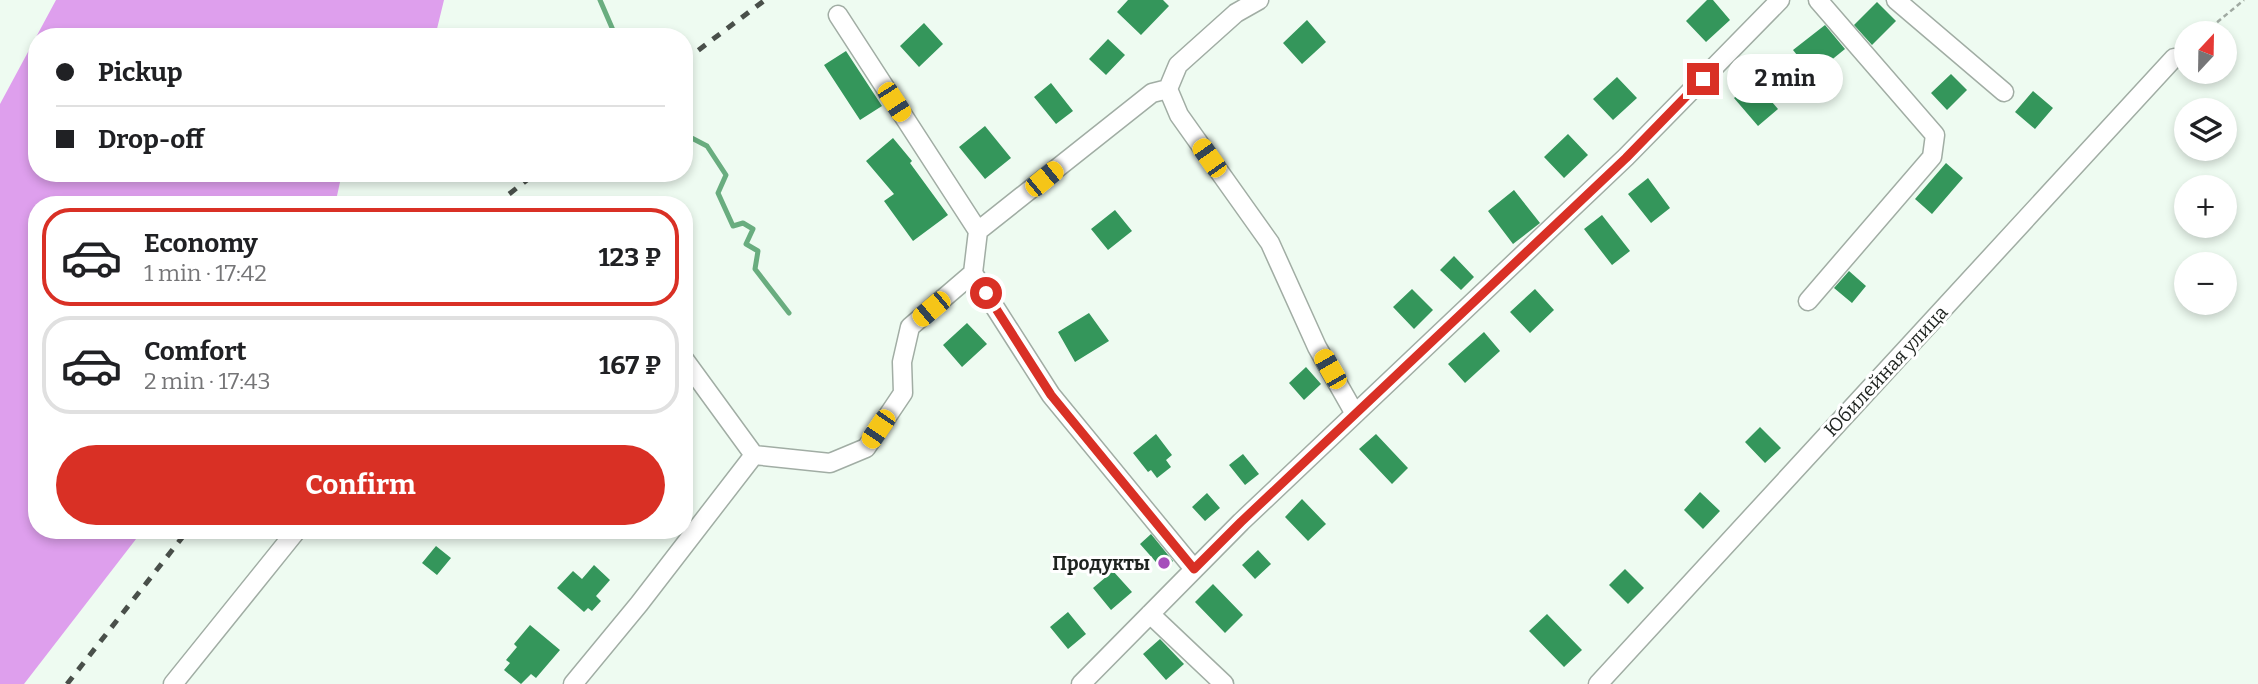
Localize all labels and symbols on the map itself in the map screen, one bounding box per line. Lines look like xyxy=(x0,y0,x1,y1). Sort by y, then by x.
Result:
north arrow xyxy=(2174,21,2236,84)
callout: 2 min xyxy=(1728,55,1843,104)
route end xyxy=(1687,63,1719,95)
car xyxy=(874,79,915,125)
car xyxy=(1189,135,1230,181)
car xyxy=(1022,158,1067,200)
route start xyxy=(970,277,1002,309)
car xyxy=(909,287,954,331)
street label: Юбилейная улица xyxy=(1819,300,1953,441)
car xyxy=(1311,346,1350,392)
car xyxy=(858,406,899,452)
place label: Продукты xyxy=(1052,552,1150,575)
marker: Продукты xyxy=(1156,555,1172,571)

